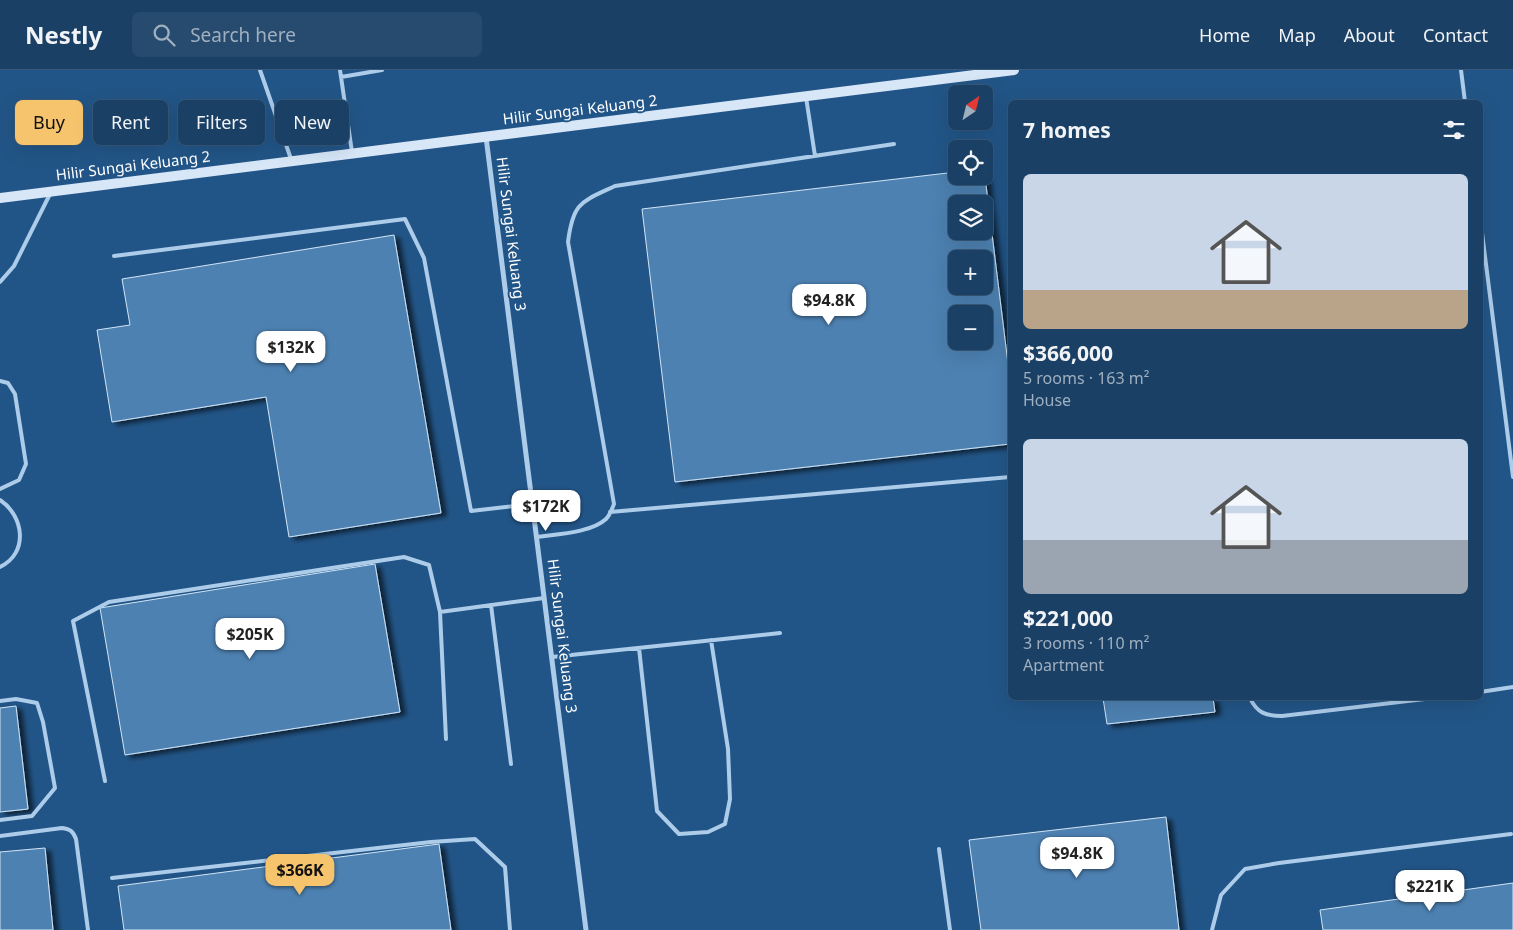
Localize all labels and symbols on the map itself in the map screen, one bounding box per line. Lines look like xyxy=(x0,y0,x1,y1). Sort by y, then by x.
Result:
north arrow xyxy=(948,85,992,130)
street label: Hilir Sungai Keluang 2 xyxy=(502,90,658,128)
street label: Hilir Sungai Keluang 2 xyxy=(55,146,211,184)
street label: Hilir Sungai Keluang 3 xyxy=(493,156,531,312)
pin: $94.8K xyxy=(788,284,870,326)
pin: $132K xyxy=(256,330,326,373)
pin: $172K xyxy=(511,490,581,532)
street label: Hilir Sungai Keluang 3 xyxy=(544,558,582,714)
pin: $205K xyxy=(215,618,285,660)
pin: $94.8K xyxy=(1036,836,1118,879)
pin: $366K xyxy=(265,854,335,896)
pin: $221K xyxy=(1395,870,1465,912)

